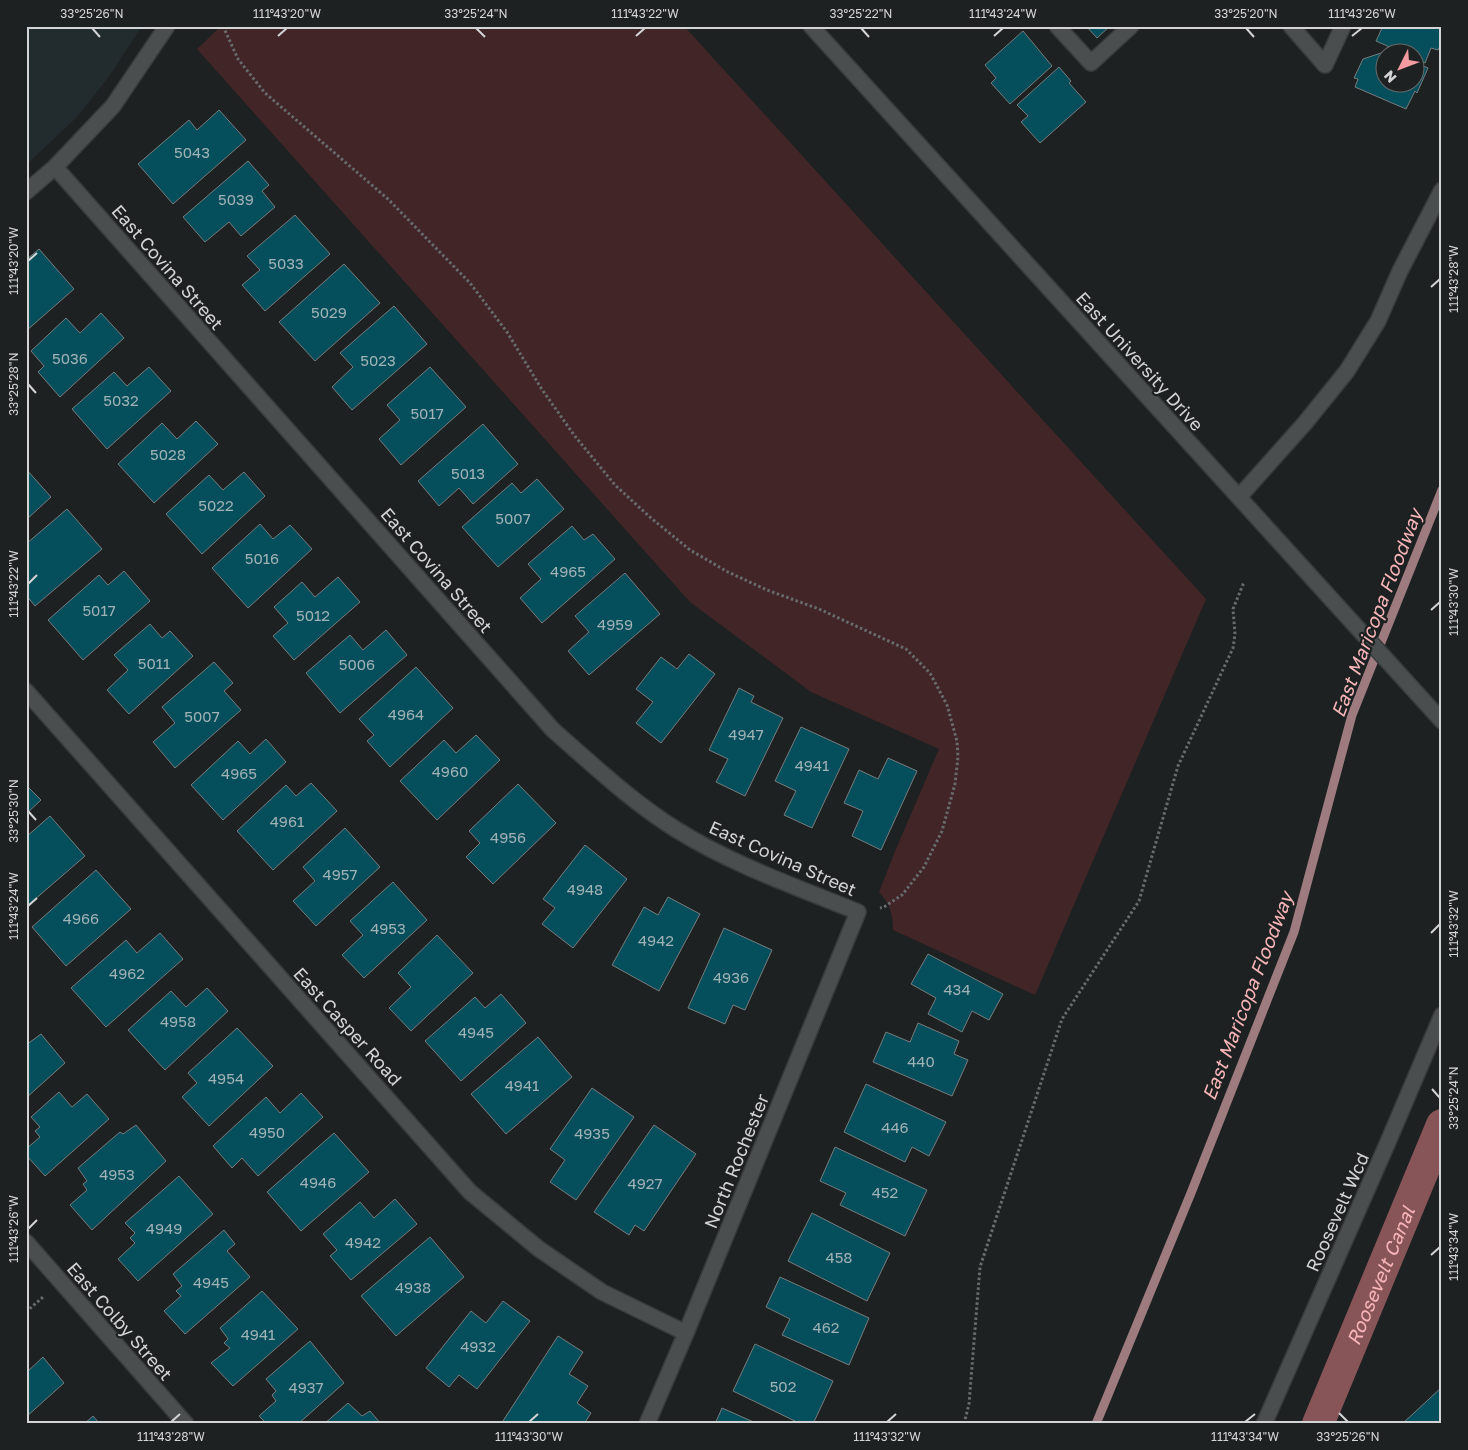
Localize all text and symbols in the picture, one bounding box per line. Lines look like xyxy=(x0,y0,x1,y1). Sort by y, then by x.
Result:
text: 33°25'26"N xyxy=(60,6,124,21)
text: 111°43'20"W xyxy=(253,6,321,21)
text: 33°25'24"N xyxy=(444,6,508,21)
text: 111°43'22"W xyxy=(611,6,679,21)
text: 33°25'22"N xyxy=(829,6,893,21)
text: 111°43'24"W xyxy=(969,6,1037,21)
text: 33°25'20"N xyxy=(1214,6,1278,21)
text: 111°43'26"W xyxy=(1328,6,1396,21)
north arrow xyxy=(1376,42,1426,92)
text: N xyxy=(1380,67,1400,87)
house number: 5043 xyxy=(174,143,210,161)
house number: 5039 xyxy=(218,190,254,208)
street label: East Covina Street xyxy=(108,200,228,334)
text: 111°43'20"W xyxy=(6,227,21,295)
text: 111°43'28"W xyxy=(1446,245,1461,313)
house number: 5033 xyxy=(268,254,304,272)
street label: East University Drive xyxy=(1072,287,1208,435)
house number: 5029 xyxy=(311,303,347,321)
house number: 5036 xyxy=(52,349,88,367)
house number: 5023 xyxy=(360,351,396,369)
text: 33°25'28"N xyxy=(6,352,21,416)
house number: 5032 xyxy=(103,391,139,409)
house number: 5017 xyxy=(410,404,444,422)
house number: 5028 xyxy=(150,445,186,463)
house number: 5013 xyxy=(451,464,485,482)
house number: 5022 xyxy=(198,496,234,514)
street label: East Covina Street xyxy=(377,503,497,637)
water label: East Maricopa Floodway xyxy=(1326,504,1427,720)
house number: 5007 xyxy=(495,509,531,527)
house number: 5016 xyxy=(245,549,279,567)
text: 111°43'22"W xyxy=(6,550,21,618)
house number: 4965 xyxy=(550,562,586,580)
text: 111°43'30"W xyxy=(1446,568,1461,636)
house number: 5017 xyxy=(82,601,116,619)
house number: 5012 xyxy=(296,606,330,624)
house number: 4959 xyxy=(597,615,633,633)
house number: 5011 xyxy=(138,654,170,672)
house number: 5006 xyxy=(339,655,375,673)
house number: 4964 xyxy=(388,705,424,723)
house number: 5007 xyxy=(184,707,220,725)
house number: 4947 xyxy=(728,725,764,743)
house number: 4941 xyxy=(795,756,829,774)
house number: 4960 xyxy=(432,762,468,780)
house number: 4965 xyxy=(221,764,257,782)
text: 33°25'30"N xyxy=(6,779,21,843)
house number: 4961 xyxy=(270,812,304,830)
street label: East Covina Street xyxy=(706,816,860,900)
house number: 4956 xyxy=(490,828,526,846)
house number: 4957 xyxy=(323,865,357,883)
text: 111°43'24"W xyxy=(6,872,21,940)
house number: 4948 xyxy=(567,880,603,898)
water label: East Maricopa Floodway xyxy=(1197,887,1298,1103)
text: 111°43'32"W xyxy=(1446,890,1461,958)
house number: 4966 xyxy=(63,909,99,927)
house number: 4953 xyxy=(370,919,406,937)
house number: 4942 xyxy=(638,931,674,949)
street label: East Casper Road xyxy=(289,962,407,1090)
house number: 4962 xyxy=(109,964,145,982)
house number: 4936 xyxy=(713,968,749,986)
house number: 434 xyxy=(943,980,971,998)
house number: 4958 xyxy=(160,1012,196,1030)
house number: 4945 xyxy=(458,1023,494,1041)
house number: 440 xyxy=(907,1052,935,1070)
text: 33°25'24"N xyxy=(1446,1066,1461,1130)
house number: 4954 xyxy=(208,1069,244,1087)
house number: 4941 xyxy=(505,1076,539,1094)
street label: North Rochester xyxy=(699,1091,773,1231)
house number: 446 xyxy=(881,1118,909,1136)
house number: 4950 xyxy=(249,1123,285,1141)
house number: 4935 xyxy=(574,1124,610,1142)
street label: Roosevelt Wcd xyxy=(1301,1149,1373,1275)
house number: 4953 xyxy=(99,1165,135,1183)
house number: 4946 xyxy=(300,1173,336,1191)
house number: 4927 xyxy=(628,1174,662,1192)
house number: 452 xyxy=(872,1183,898,1201)
text: 111°43'26"W xyxy=(6,1195,21,1263)
water label: Roosevelt Canal xyxy=(1341,1202,1419,1348)
text: 111°43'34"W xyxy=(1446,1213,1461,1281)
house number: 4949 xyxy=(146,1219,182,1237)
house number: 4942 xyxy=(345,1233,381,1251)
house number: 458 xyxy=(825,1248,853,1266)
street label: East Colby Street xyxy=(63,1257,177,1385)
house number: 4945 xyxy=(193,1273,229,1291)
house number: 4938 xyxy=(395,1278,431,1296)
house number: 462 xyxy=(813,1318,839,1336)
house number: 4941 xyxy=(241,1325,275,1343)
house number: 4932 xyxy=(460,1337,496,1355)
house number: 502 xyxy=(770,1377,796,1395)
house number: 4937 xyxy=(289,1378,324,1396)
text: 111°43'28"W xyxy=(137,1429,205,1444)
text: 111°43'30"W xyxy=(495,1429,563,1444)
text: 111°43'32"W xyxy=(853,1429,921,1444)
text: 111°43'34"W xyxy=(1211,1429,1279,1444)
text: 33°25'26"N xyxy=(1316,1429,1380,1444)

